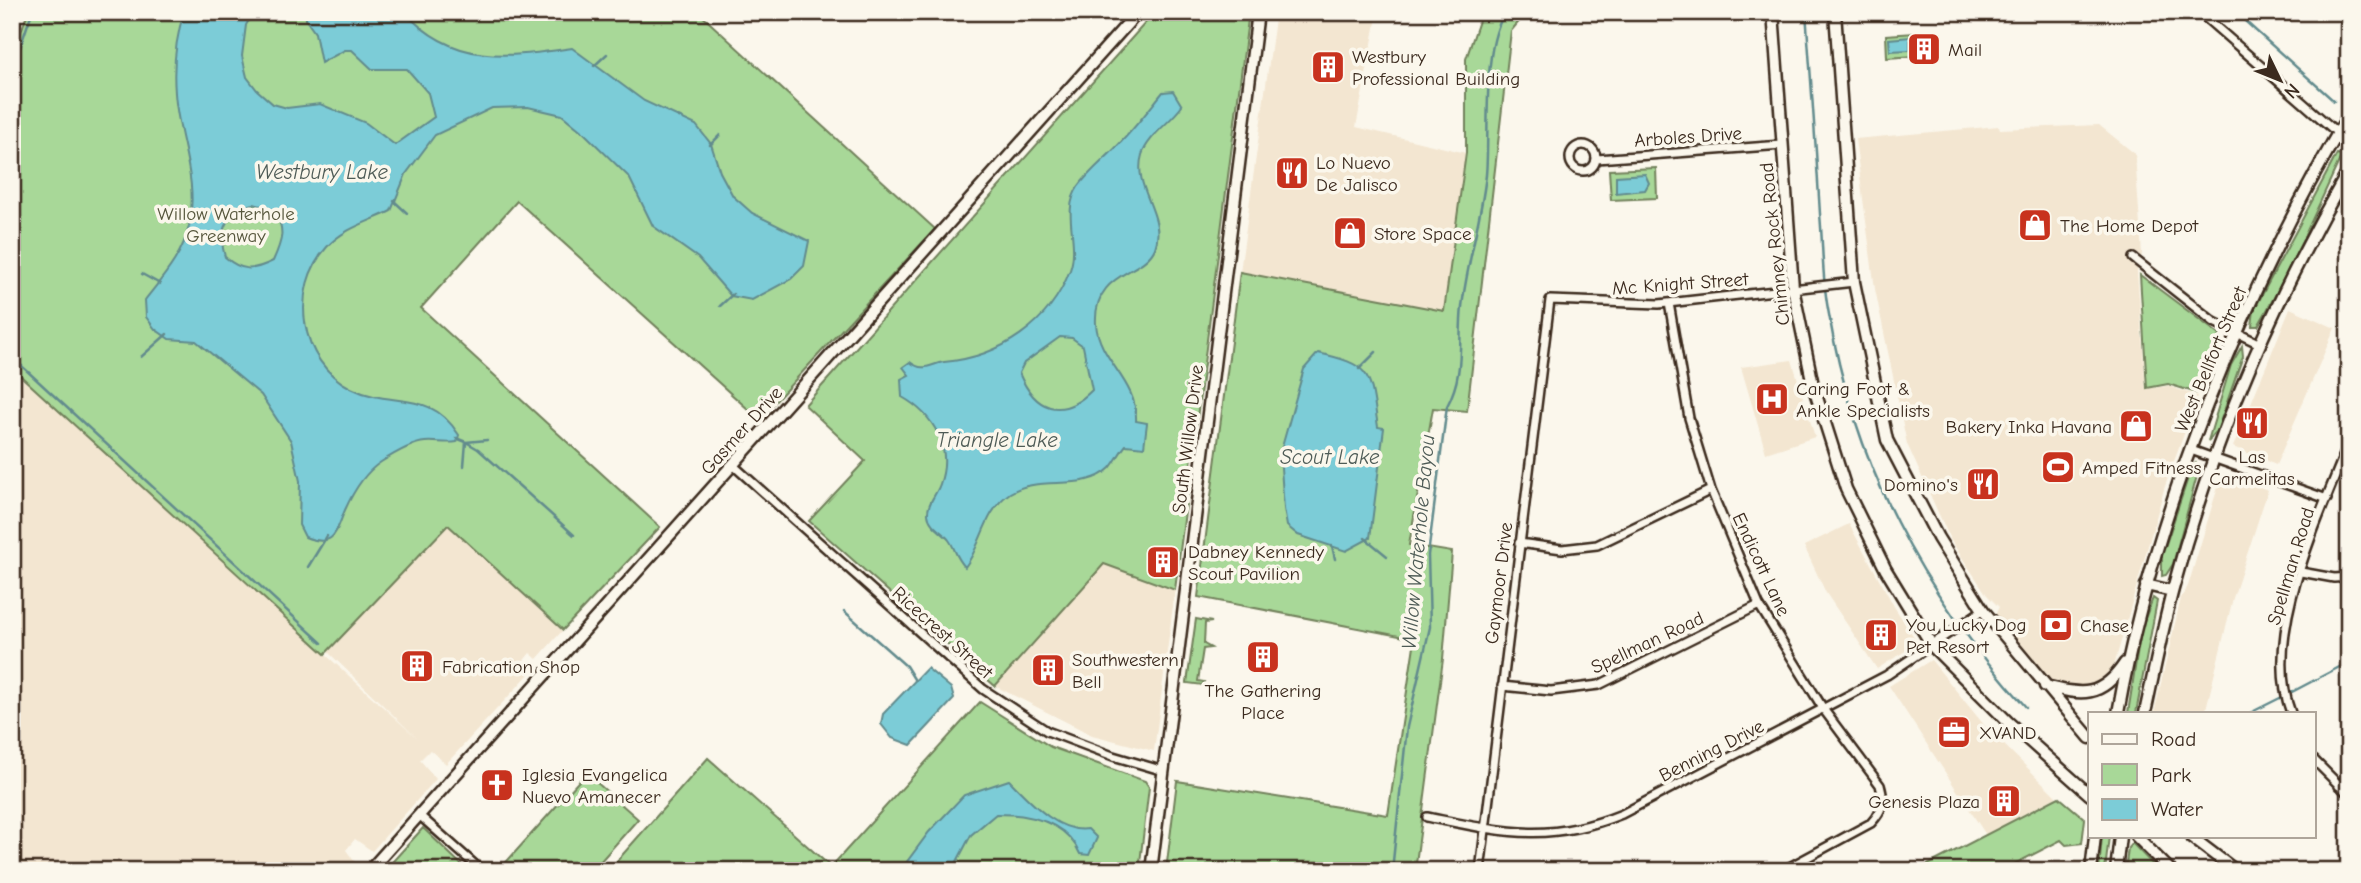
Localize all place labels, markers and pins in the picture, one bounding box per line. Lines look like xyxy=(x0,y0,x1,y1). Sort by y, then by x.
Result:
building icon: Mail xyxy=(1905,30,1943,68)
place label: Mail xyxy=(1948,39,1982,61)
place label: Westbury Professional Building xyxy=(1352,46,1520,90)
building icon: Westbury Professional Building xyxy=(1309,48,1347,86)
place label: Lo Nuevo De Jalisco xyxy=(1316,152,1398,196)
restaurant icon: Lo Nuevo De Jalisco xyxy=(1273,154,1311,192)
shop icon: The Home Depot xyxy=(2016,206,2054,244)
shop icon: Store Space xyxy=(1331,214,1369,252)
place label: The Home Depot xyxy=(2060,215,2199,237)
place label: Store Space xyxy=(1374,223,1472,245)
place label: Caring Foot & Ankle Specialists xyxy=(1796,378,1930,422)
hospital icon: Caring Foot & Ankle Specialists xyxy=(1753,380,1791,418)
restaurant icon: Las Carmelitas xyxy=(2233,404,2271,442)
shop icon: Bakery Inka Havana xyxy=(2117,407,2155,445)
place label: Bakery Inka Havana xyxy=(1946,416,2112,438)
place label: Las Carmelitas xyxy=(2209,446,2295,490)
sports icon: Amped Fitness xyxy=(2039,448,2077,486)
place label: Amped Fitness xyxy=(2082,457,2201,479)
restaurant icon: Domino's xyxy=(1964,465,2002,503)
place label: Domino's xyxy=(1884,474,1958,496)
place label: Dabney Kennedy Scout Pavilion xyxy=(1188,541,1325,585)
building icon: Dabney Kennedy Scout Pavilion xyxy=(1144,543,1182,581)
bank icon: Chase xyxy=(2037,606,2075,644)
place label: You Lucky Dog Pet Resort xyxy=(1906,614,2027,658)
place label: Chase xyxy=(2080,615,2129,637)
building icon: You Lucky Dog Pet Resort xyxy=(1862,616,1900,654)
building icon: The Gathering Place xyxy=(1244,638,1282,676)
building icon: Fabrication Shop xyxy=(398,647,436,685)
place label: Southwestern Bell xyxy=(1072,649,1179,693)
building icon: Southwestern Bell xyxy=(1029,651,1067,689)
place label: Fabrication Shop xyxy=(442,656,580,678)
place label: The Gathering Place xyxy=(1205,680,1321,724)
office icon: XVAND xyxy=(1935,713,1973,751)
place label: XVAND xyxy=(1979,722,2037,744)
place label: Iglesia Evangelica Nuevo Amanecer xyxy=(522,764,668,808)
church icon: Iglesia Evangelica Nuevo Amanecer xyxy=(478,766,516,804)
building icon: Genesis Plaza xyxy=(1985,782,2023,820)
place label: Genesis Plaza xyxy=(1868,791,1980,813)

